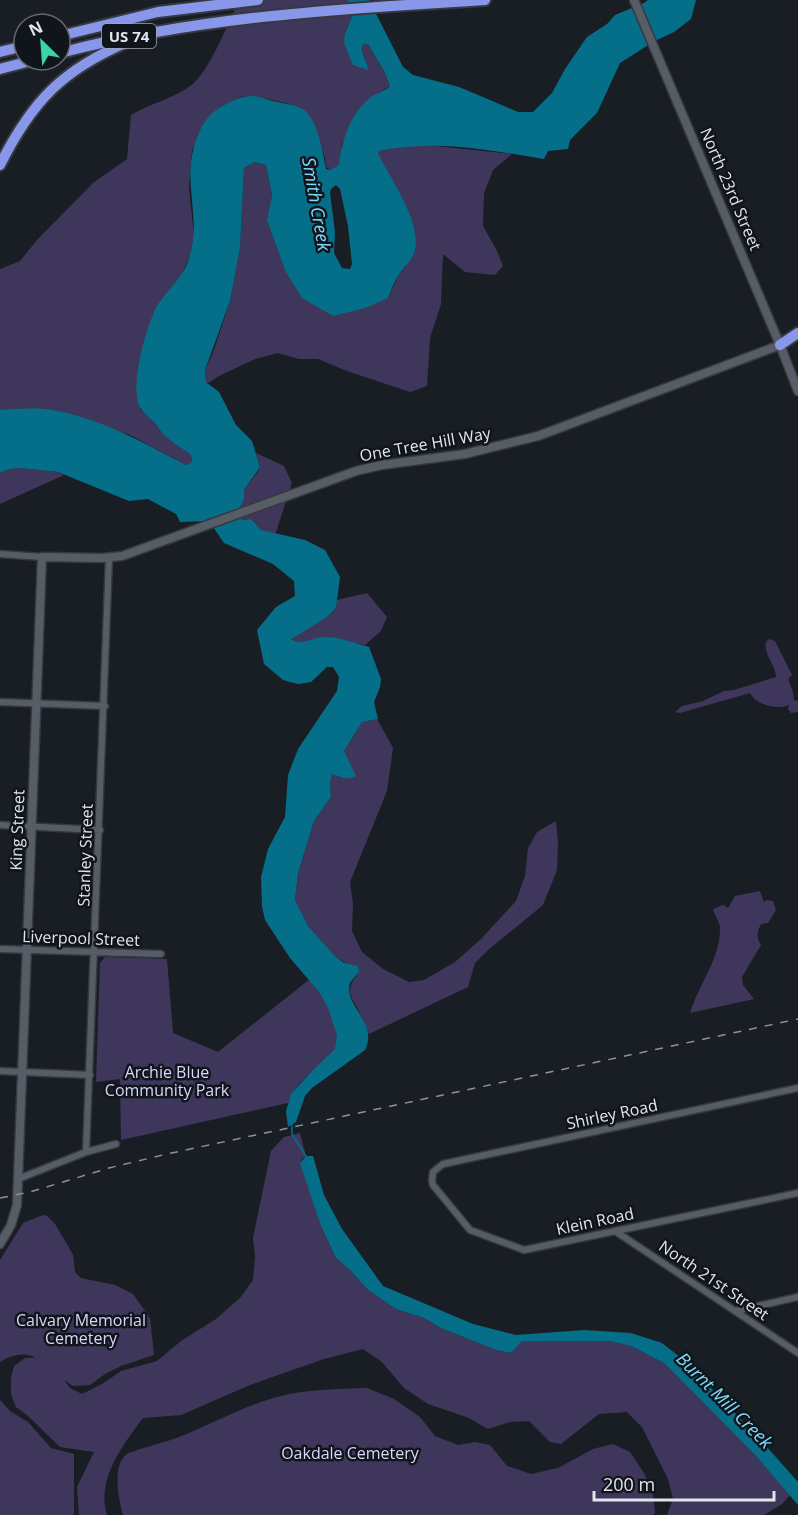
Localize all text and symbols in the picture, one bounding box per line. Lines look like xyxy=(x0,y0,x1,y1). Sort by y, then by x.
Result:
north arrow xyxy=(12,12,72,72)
text: N xyxy=(25,16,46,41)
road number: US 74 xyxy=(102,24,156,48)
street label: North 23rd Street xyxy=(695,124,767,254)
water label: Smith Creek xyxy=(297,155,337,254)
street label: One Tree Hill Way xyxy=(358,421,493,466)
street label: King Street xyxy=(5,789,29,871)
street label: Stanley Street xyxy=(72,803,98,907)
street label: Liverpool Street xyxy=(22,925,141,951)
park label: Archie Blue Community Park xyxy=(105,1061,230,1101)
street label: Shirley Road xyxy=(564,1094,660,1134)
street label: Klein Road xyxy=(554,1202,636,1240)
street label: North 21st Street xyxy=(655,1235,774,1325)
park label: Calvary Memorial Cemetery xyxy=(16,1309,146,1349)
water label: Burnt Mill Creek xyxy=(672,1347,779,1454)
park label: Oakdale Cemetery xyxy=(281,1442,420,1464)
scale bar xyxy=(594,1464,774,1502)
text: 200 m xyxy=(603,1472,655,1496)

